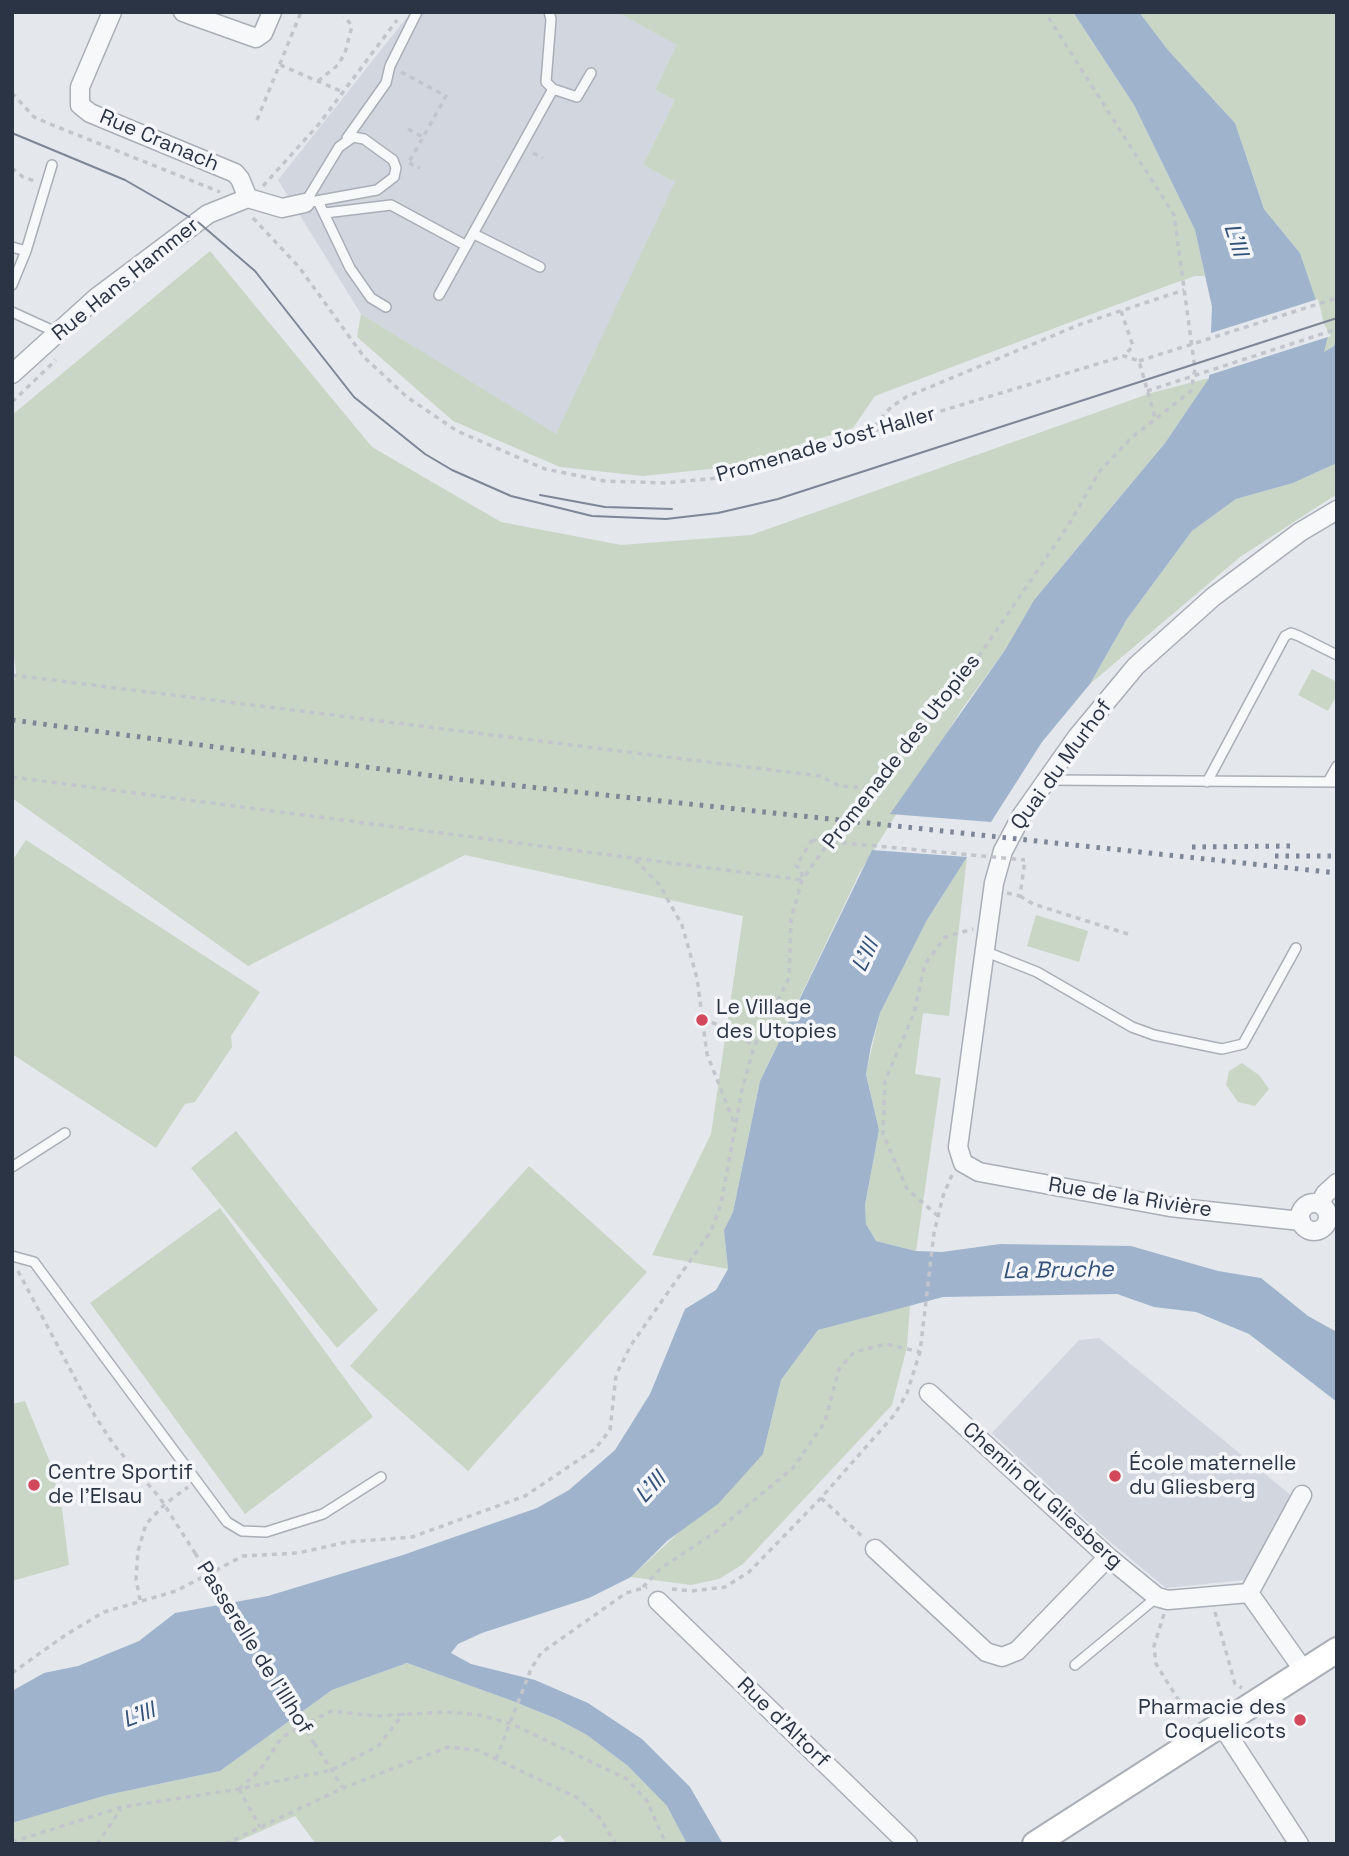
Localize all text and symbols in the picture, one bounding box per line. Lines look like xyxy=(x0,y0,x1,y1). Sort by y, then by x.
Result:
street label: Rue Cranach xyxy=(96,105,222,177)
street label: Rue Hans Hammer xyxy=(48,213,204,347)
water label: L'Ill xyxy=(1217,220,1253,260)
street label: Promenade Jost Haller xyxy=(713,402,939,488)
street label: Promenade des Utopies xyxy=(818,649,986,855)
street label: Quai du Murhof xyxy=(1006,695,1118,835)
water label: L'Ill xyxy=(846,935,886,977)
place label: Le Village des Utopies xyxy=(716,995,837,1045)
marker: Le Village des Utopies xyxy=(694,1012,710,1028)
street label: Rue de la Rivière xyxy=(1046,1173,1214,1223)
water label: La Bruche xyxy=(1002,1256,1114,1286)
street label: Chemin du Gliesberg xyxy=(957,1417,1127,1575)
place label: École maternelle du Gliesberg xyxy=(1129,1451,1296,1501)
place label: Centre Sportif de l'Elsau xyxy=(48,1460,193,1510)
water label: L'Ill xyxy=(630,1467,672,1509)
marker: École maternelle du Gliesberg xyxy=(1107,1468,1123,1484)
marker: Centre Sportif de l'Elsau xyxy=(26,1477,42,1493)
street label: Passerelle de l'Illhof xyxy=(191,1557,317,1739)
street label: Rue d'Altorf xyxy=(732,1673,834,1773)
place label: Pharmacie des Coquelicots xyxy=(1138,1695,1286,1745)
water label: L'Ill xyxy=(119,1697,159,1735)
marker: Pharmacie des Coquelicots xyxy=(1292,1712,1308,1728)

